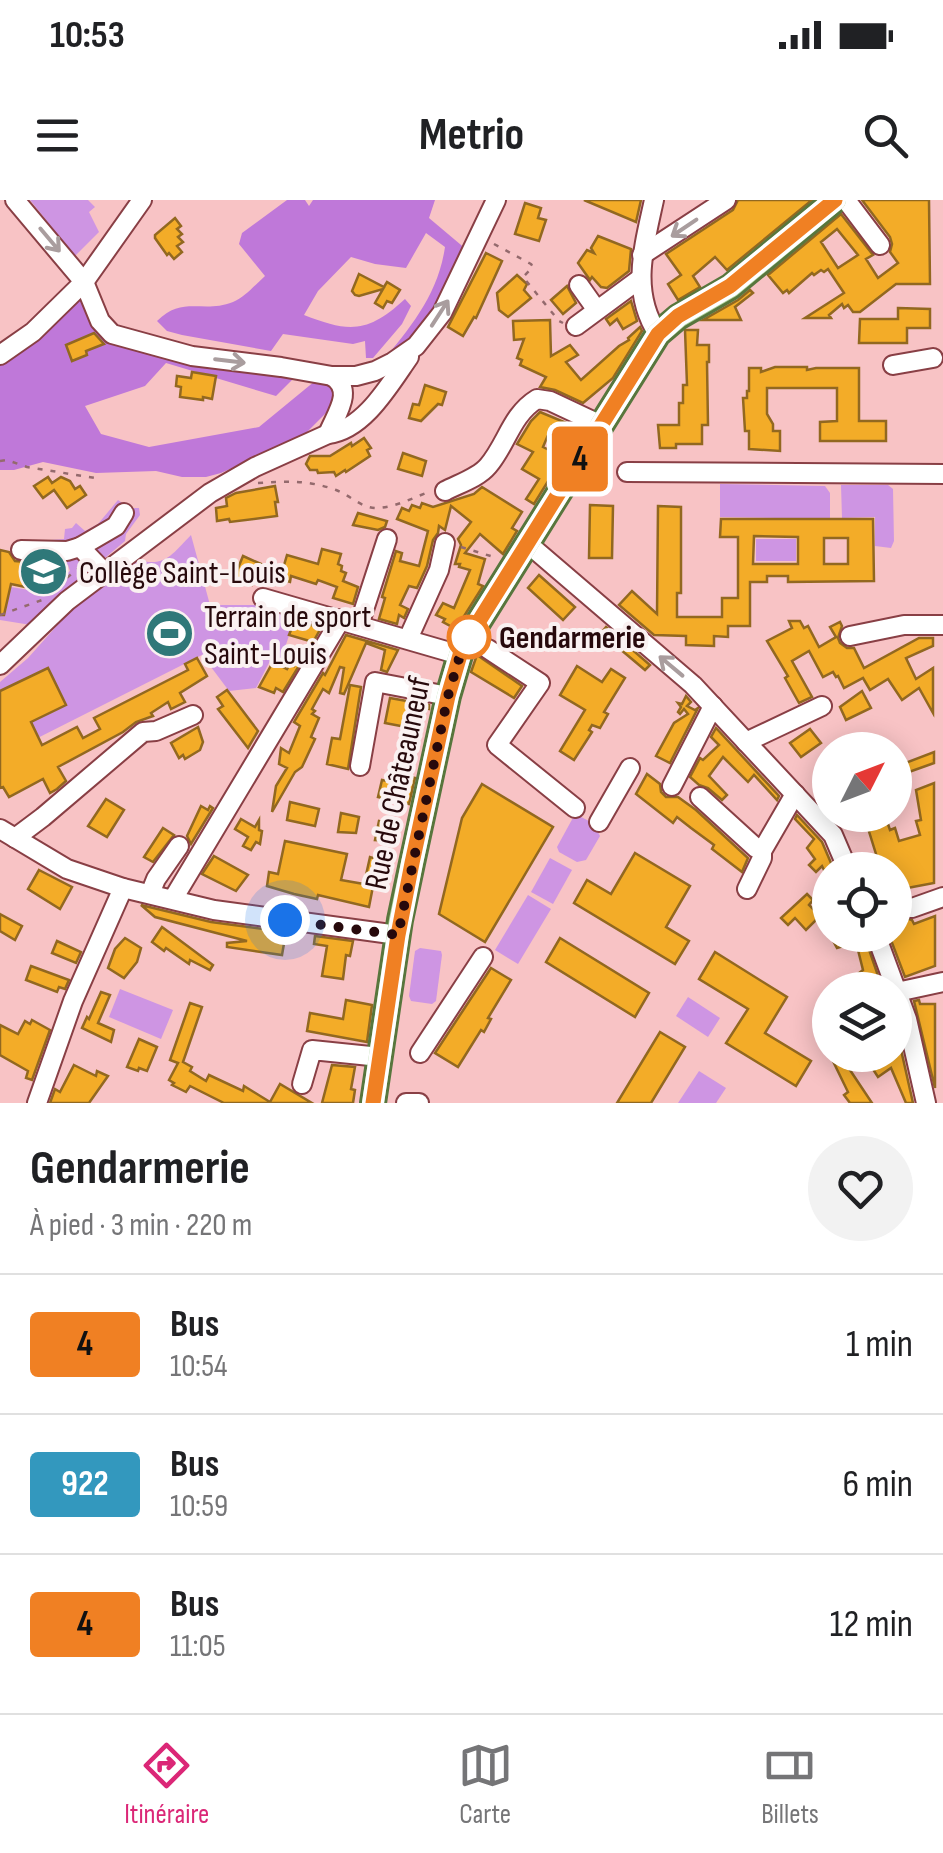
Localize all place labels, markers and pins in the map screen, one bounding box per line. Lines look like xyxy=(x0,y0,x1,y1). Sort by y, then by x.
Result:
school or university icon: Collège Saint-Louis xyxy=(18,546,70,598)
place label: Collège Saint-Louis xyxy=(79,554,286,593)
place label: Terrain de sport Saint-Louis xyxy=(204,598,371,674)
sports icon: Terrain de sport Saint-Louis xyxy=(143,608,195,660)
marker: Gendarmerie xyxy=(448,616,490,658)
place label: Gendarmerie xyxy=(499,619,646,658)

